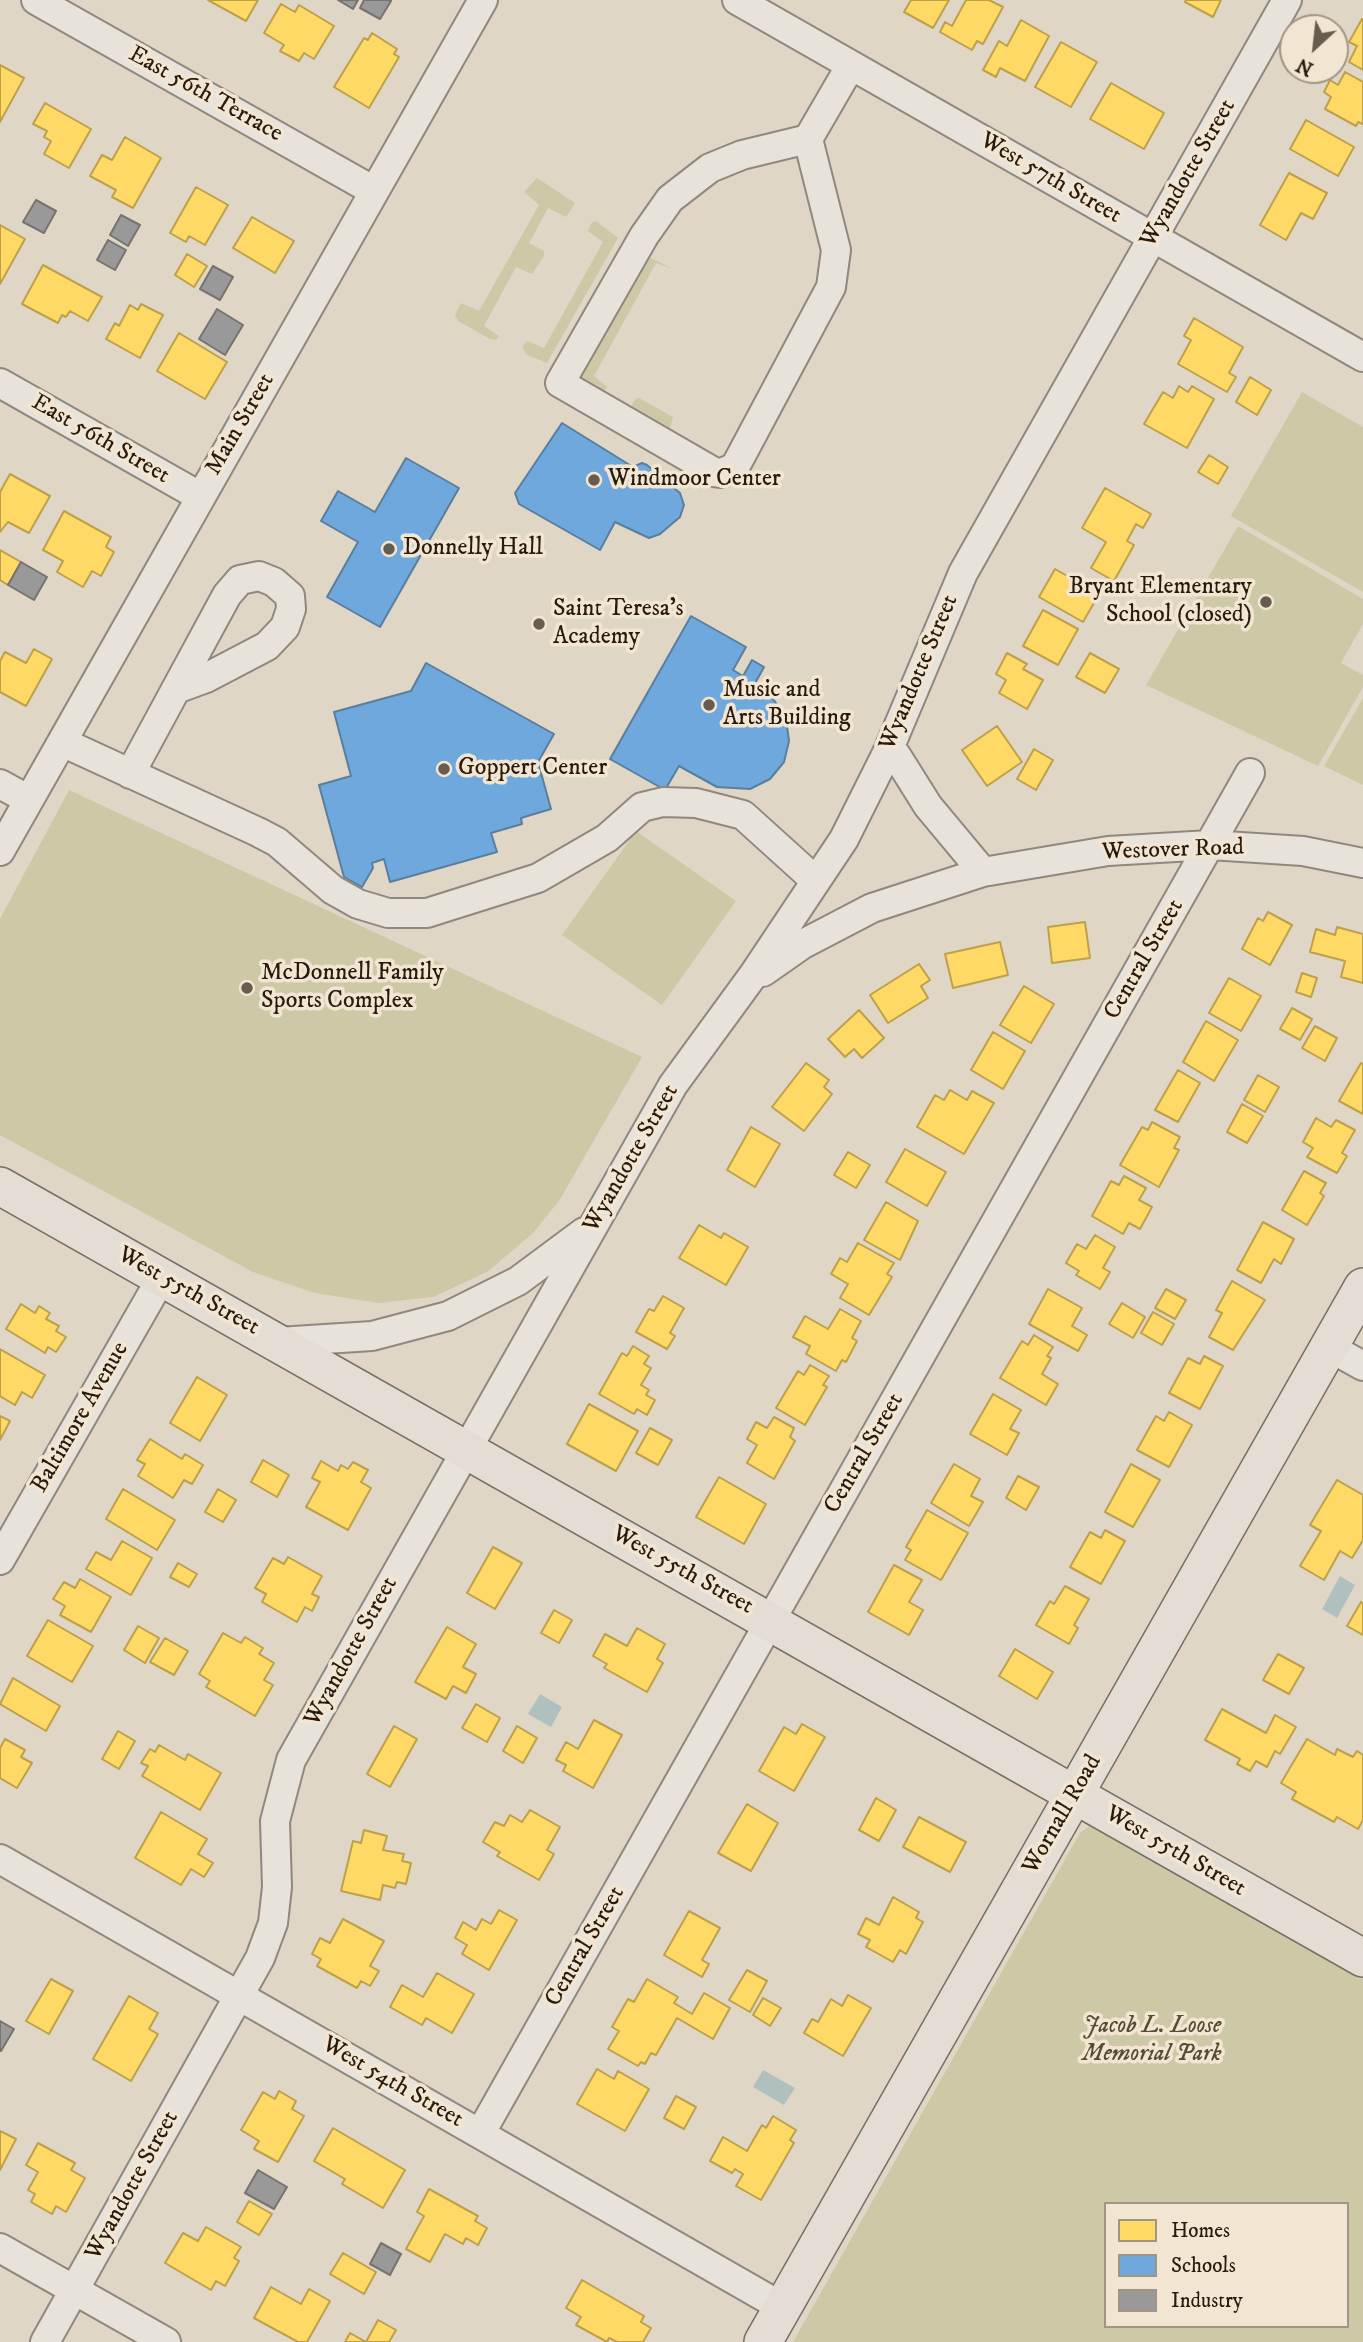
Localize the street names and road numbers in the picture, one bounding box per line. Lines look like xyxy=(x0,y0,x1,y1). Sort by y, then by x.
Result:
street label: East 56th Terrace xyxy=(123,41,287,149)
street label: Wyandotte Street xyxy=(1135,95,1243,253)
street label: West 57th Street xyxy=(974,127,1126,231)
street label: Main Street xyxy=(200,369,282,481)
street label: East 56th Street xyxy=(26,389,174,491)
street label: Wyandotte Street xyxy=(874,591,966,755)
street label: Westover Road xyxy=(1101,834,1245,868)
street label: Central Street xyxy=(1099,895,1191,1025)
street label: Wyandotte Street xyxy=(578,1080,686,1238)
street label: West 55th Street xyxy=(112,1241,264,1343)
street label: Baltimore Avenue xyxy=(26,1338,136,1498)
street label: Central Street xyxy=(819,1389,911,1519)
street label: West 55th Street xyxy=(606,1520,758,1622)
street label: Wyandotte Street xyxy=(299,1572,405,1732)
street label: Wornall Road xyxy=(1017,1750,1109,1880)
street label: West 55th Street xyxy=(1100,1800,1250,1904)
street label: Central Street xyxy=(540,1882,632,2012)
street label: West 54th Street xyxy=(316,2031,468,2135)
street label: Wyandotte Street xyxy=(80,2106,186,2266)

